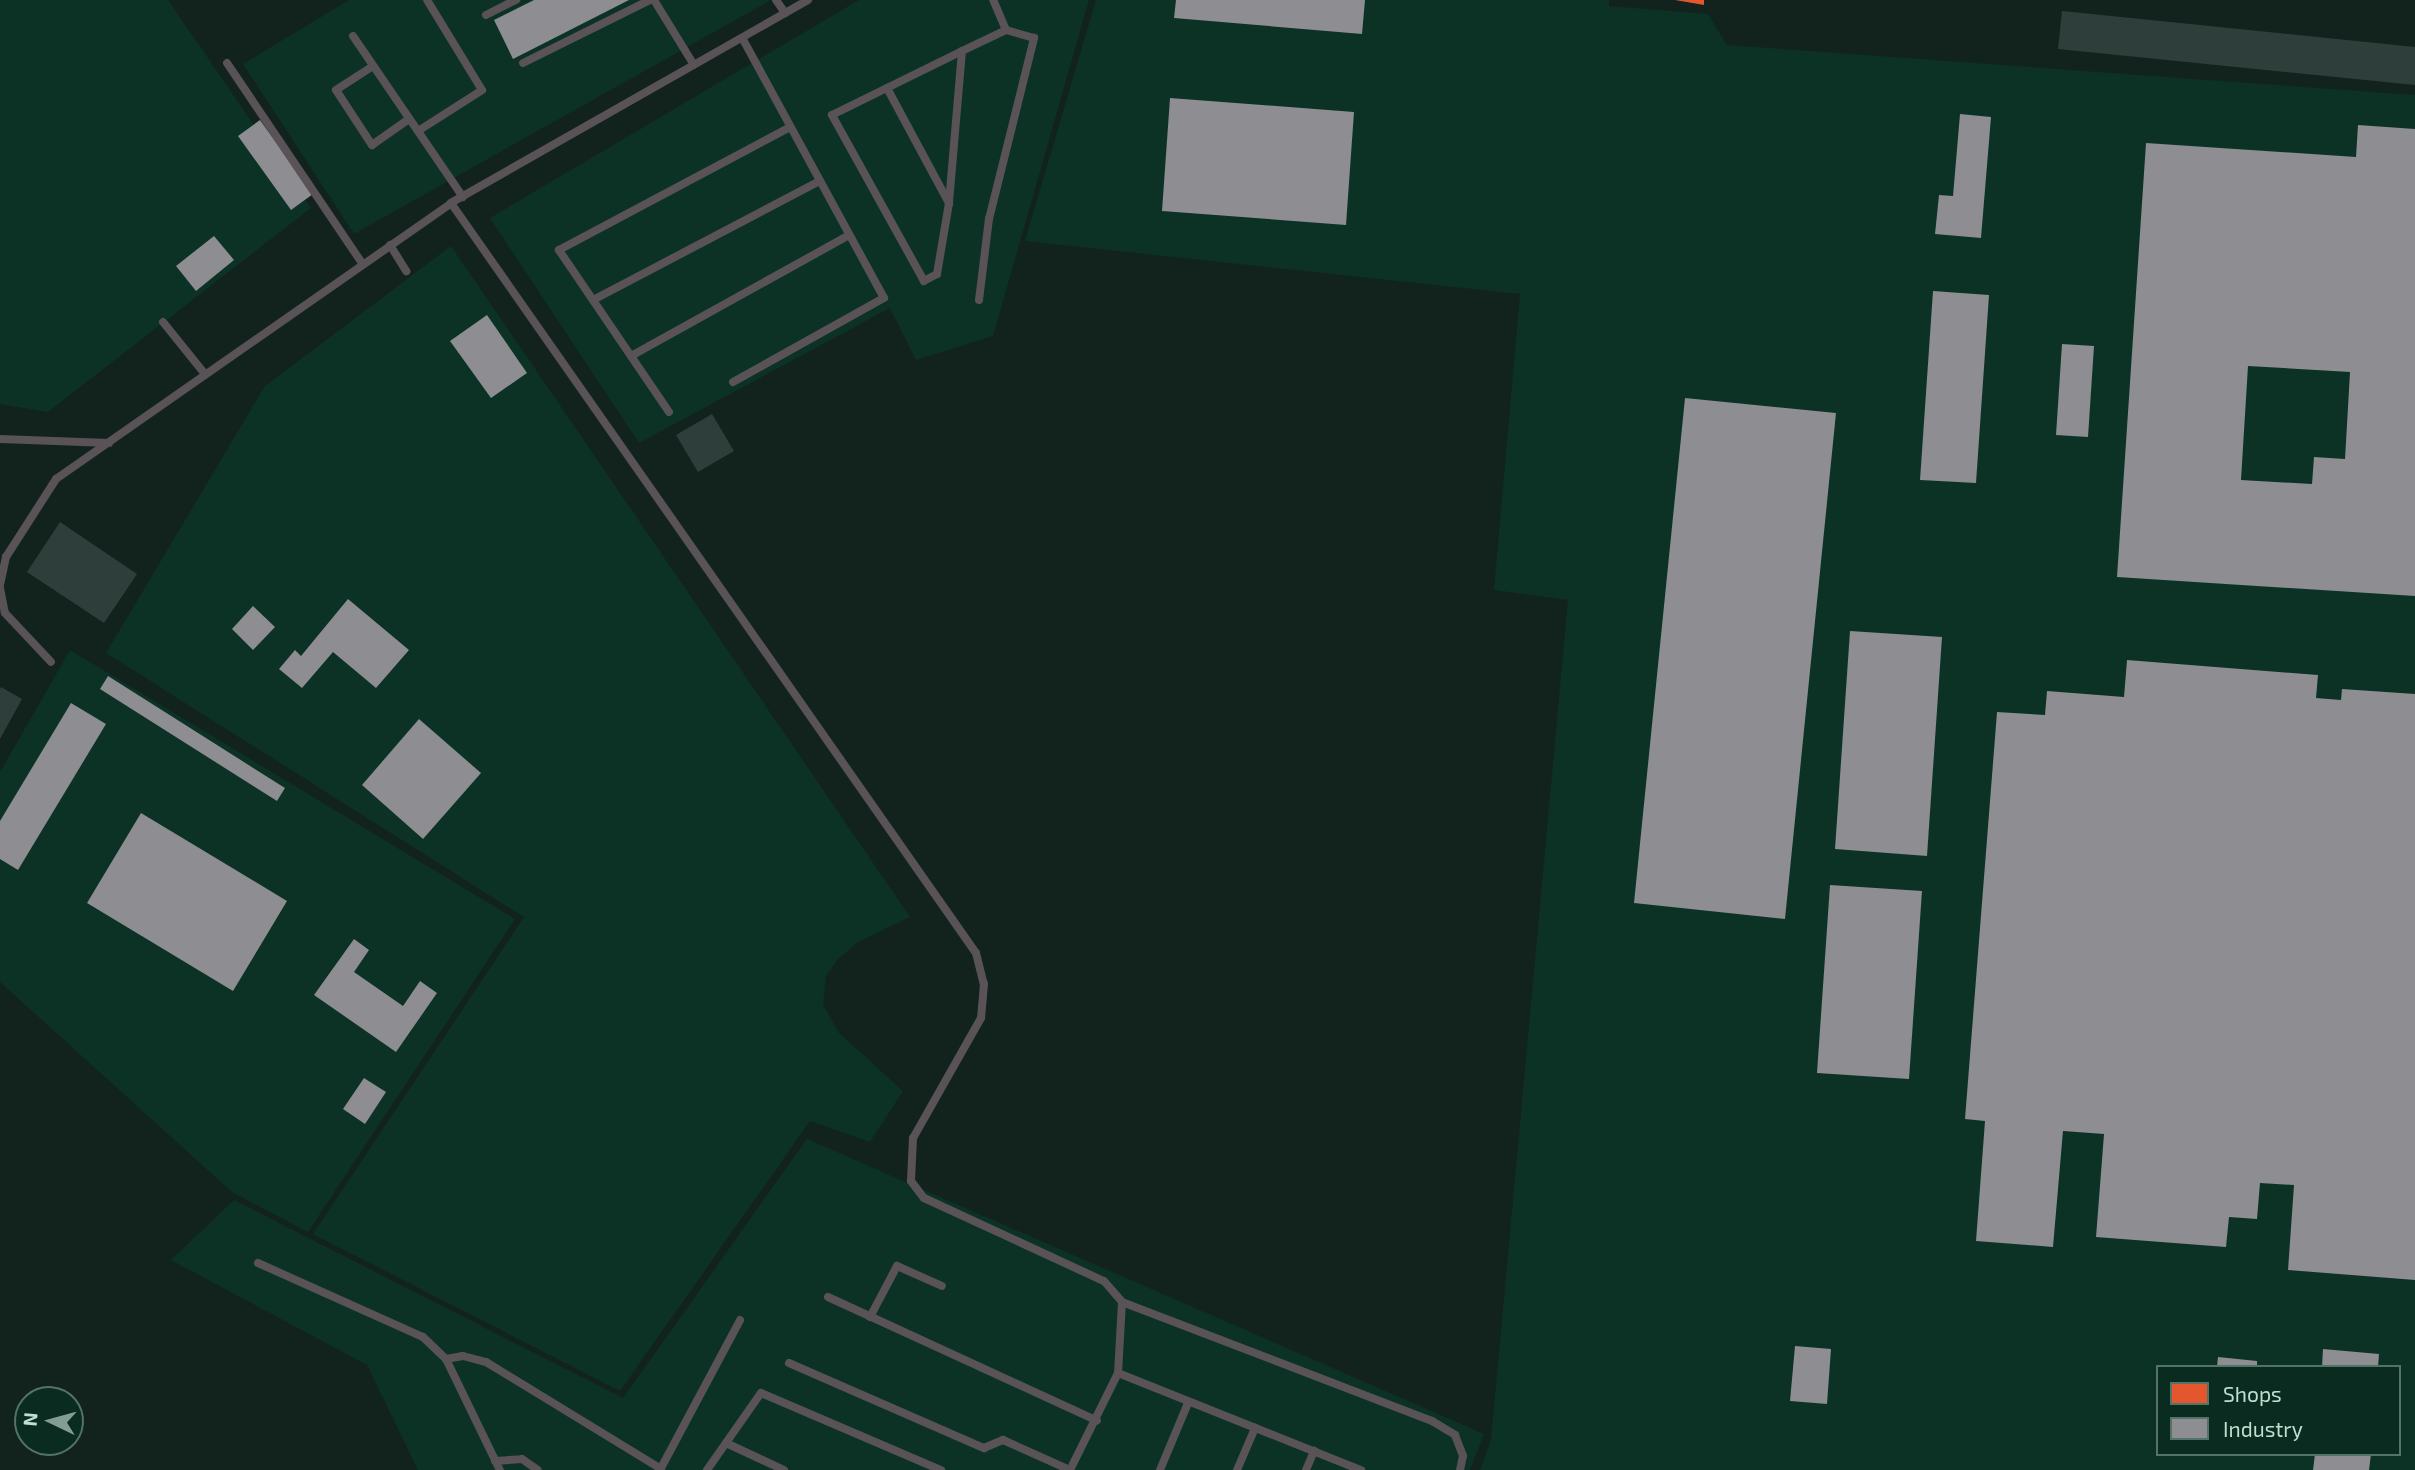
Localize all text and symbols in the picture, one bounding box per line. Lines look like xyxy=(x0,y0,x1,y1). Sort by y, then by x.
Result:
legend xyxy=(2156,1365,2401,1456)
text: Shops xyxy=(2223,1381,2282,1406)
north arrow xyxy=(14,1386,84,1456)
text: N xyxy=(18,1411,42,1427)
text: Industry xyxy=(2223,1416,2303,1441)

